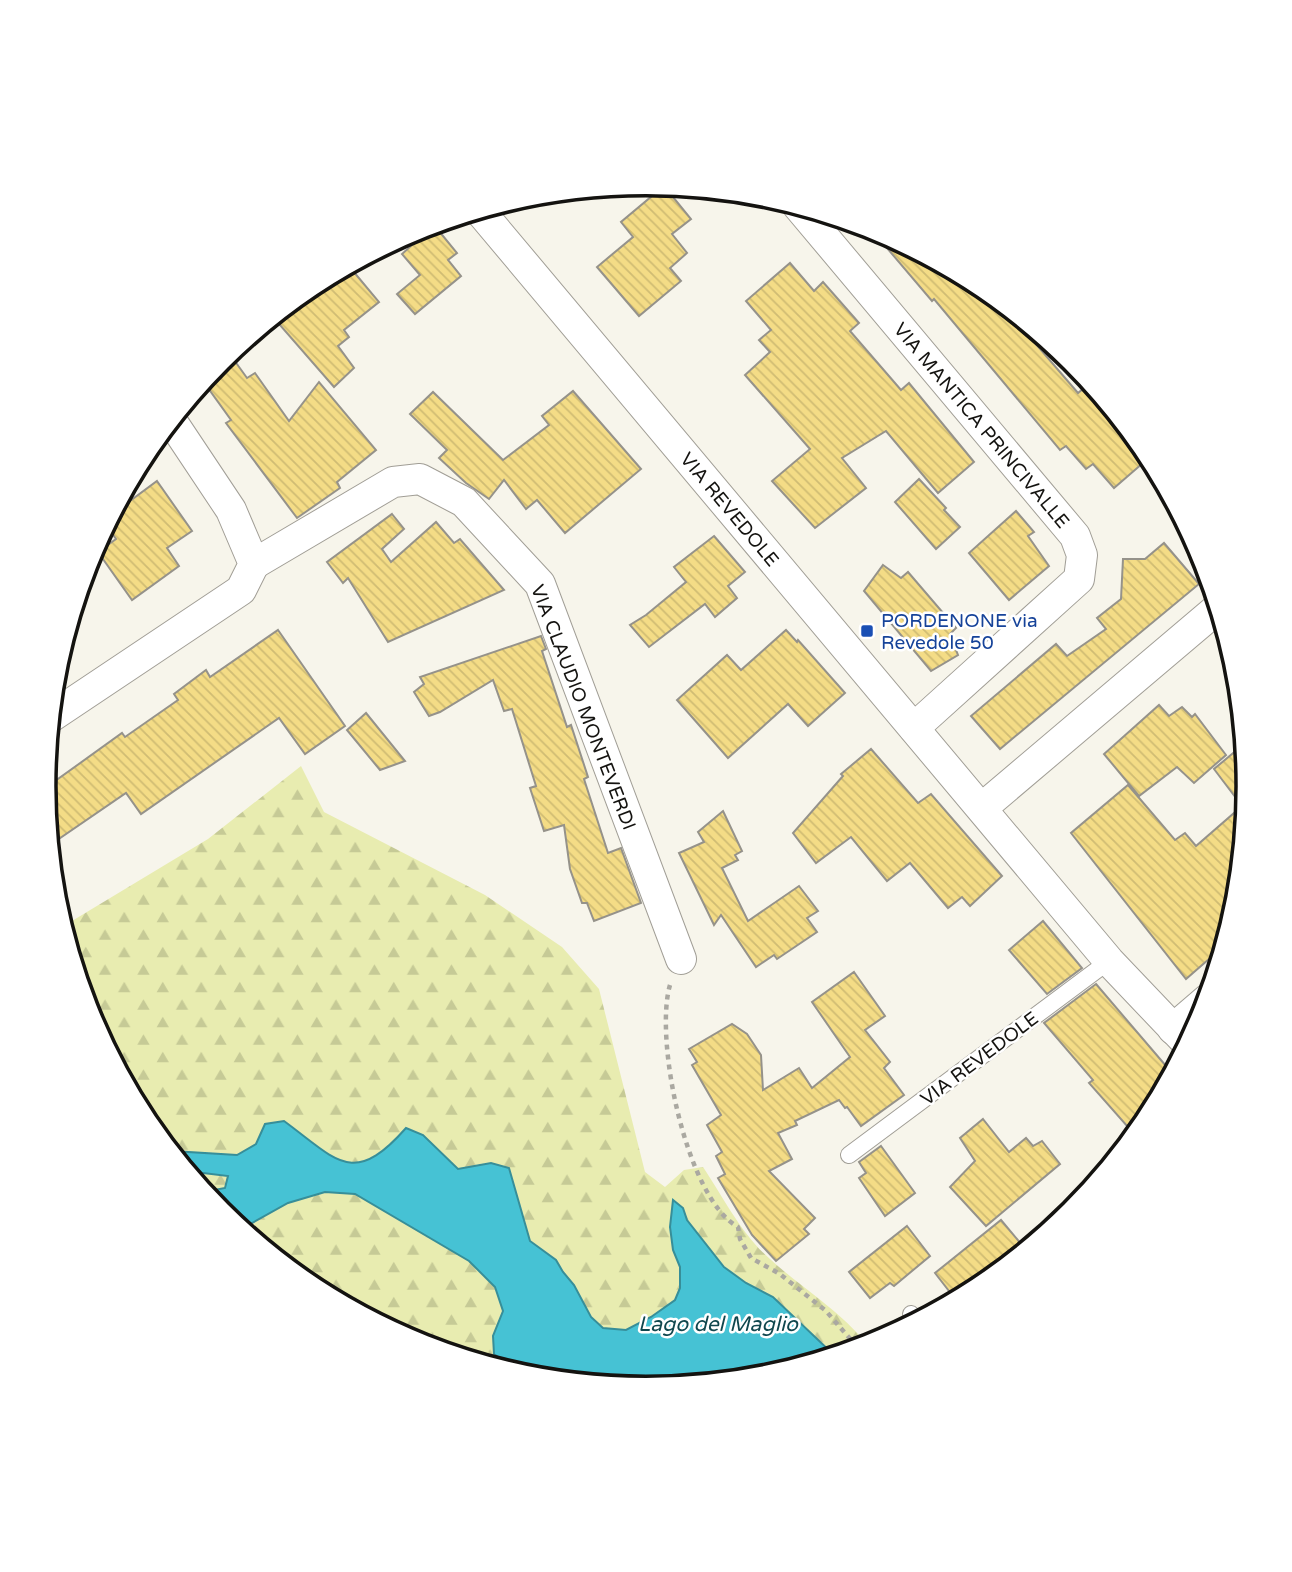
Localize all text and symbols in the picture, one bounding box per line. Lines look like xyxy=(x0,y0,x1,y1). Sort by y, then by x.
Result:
street label: VIA MANTICA PRINCIVALLE xyxy=(889,319,1074,533)
street label: VIA REVEDOLE xyxy=(675,448,783,571)
street label: VIA CLAUDIO MONTEVERDI xyxy=(526,582,640,833)
place label: PORDENONE via Revedole 50 xyxy=(881,610,1038,654)
marker: PORDENONE via Revedole 50 xyxy=(859,623,875,639)
street label: VIA REVEDOLE xyxy=(917,1007,1043,1110)
water label: Lago del Maglio xyxy=(638,1312,799,1337)

